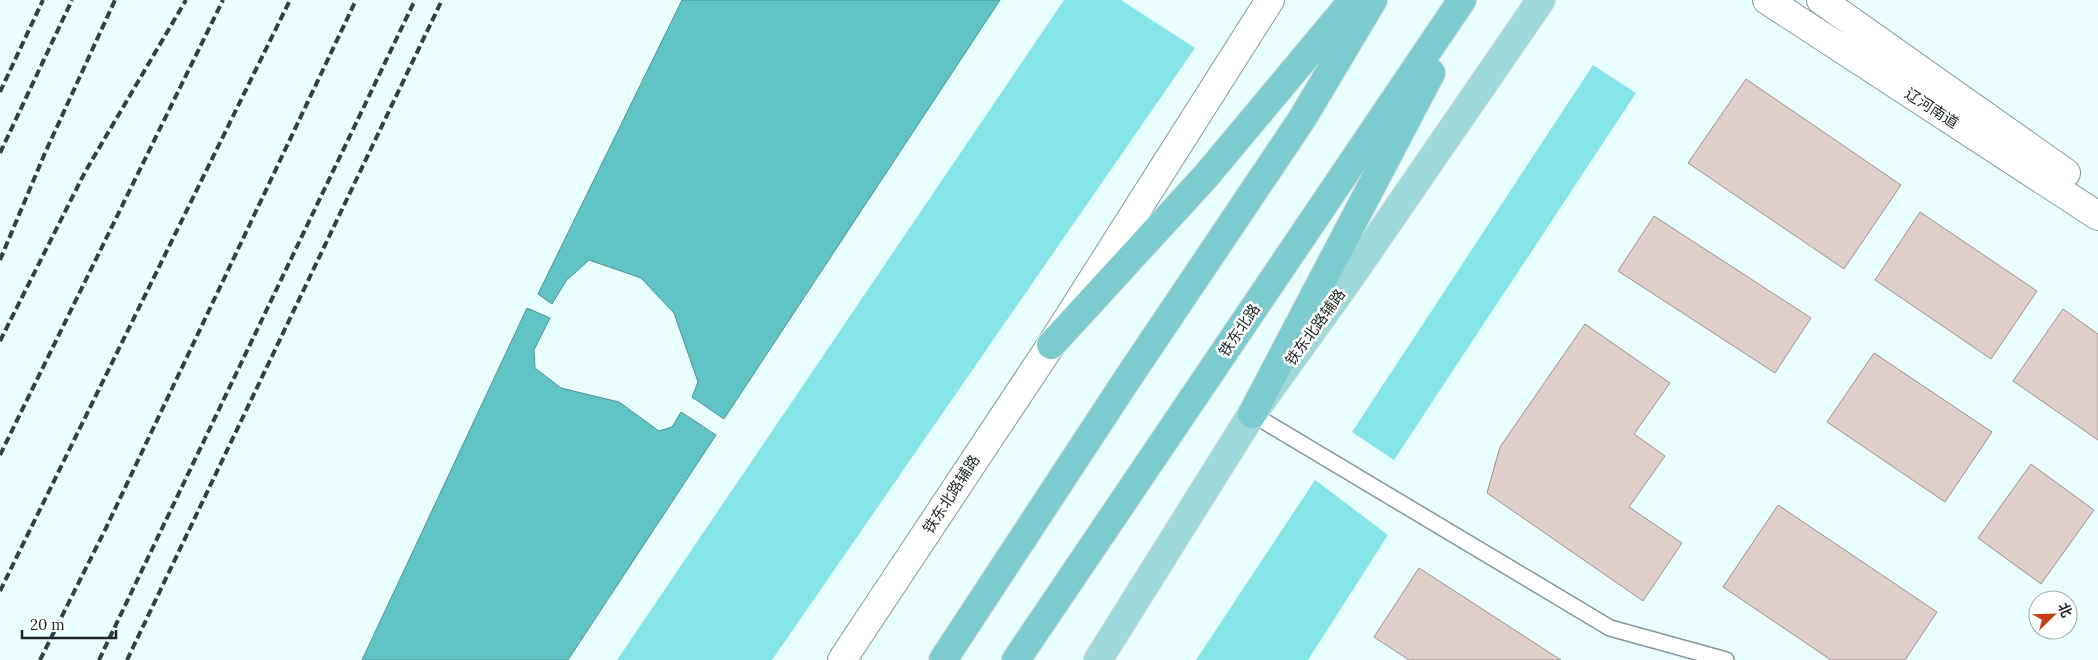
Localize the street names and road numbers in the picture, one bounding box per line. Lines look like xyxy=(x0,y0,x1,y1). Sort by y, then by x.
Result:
street label: 辽河南道 xyxy=(1902,84,1962,132)
street label: 铁东北路辅路 xyxy=(1281,285,1349,369)
street label: 铁东北路 xyxy=(1214,300,1264,360)
street label: 铁东北路辅路 xyxy=(919,451,983,537)

